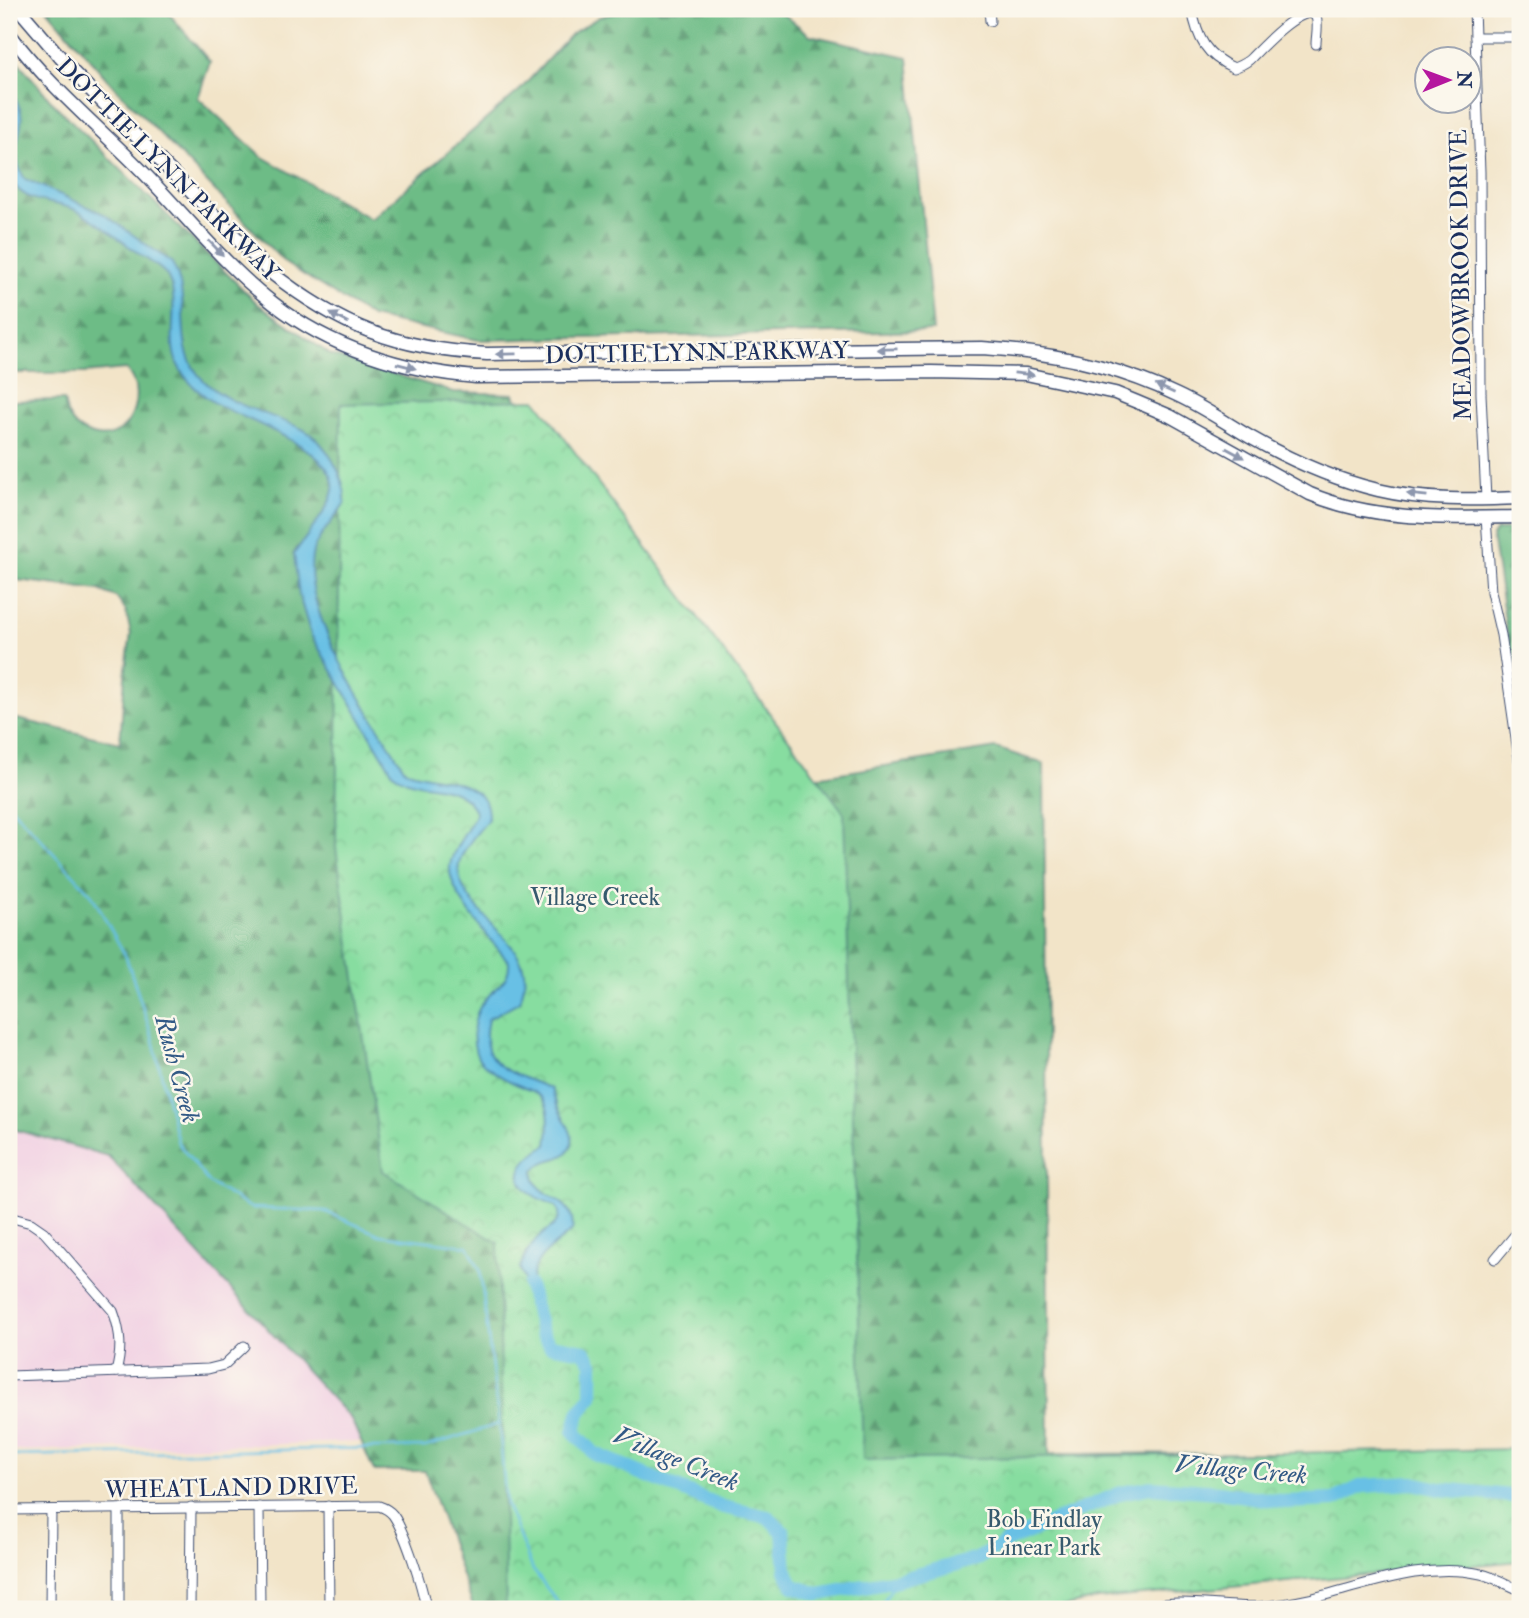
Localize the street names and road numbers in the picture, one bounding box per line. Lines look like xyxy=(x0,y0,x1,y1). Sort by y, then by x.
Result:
street label: DOTTIE LYNN PARKWAY xyxy=(49,51,287,289)
street label: MEADOWBROOK DRIVE xyxy=(1443,129,1479,421)
street label: DOTTIE LYNN PARKWAY xyxy=(544,335,850,371)
street label: WHEATLAND DRIVE xyxy=(103,1470,358,1506)

